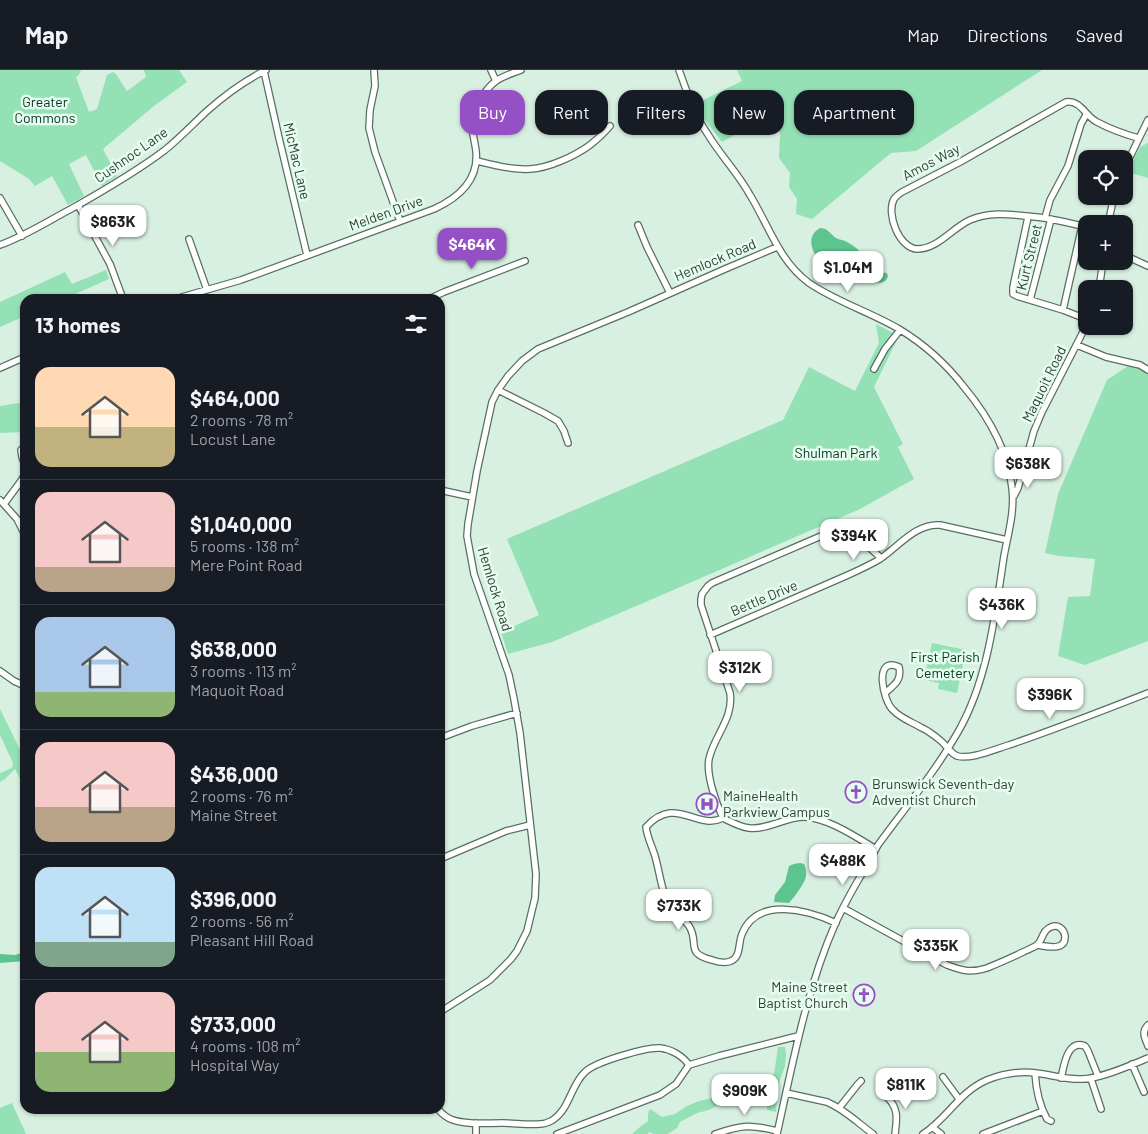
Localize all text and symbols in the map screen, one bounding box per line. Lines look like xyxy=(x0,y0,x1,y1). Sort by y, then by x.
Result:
text: Map xyxy=(25,20,68,49)
text: Map xyxy=(907,24,939,46)
text: Directions xyxy=(967,24,1048,46)
text: Saved xyxy=(1076,24,1123,46)
chip: Buy xyxy=(460,90,525,135)
chip: Rent xyxy=(535,90,608,135)
chip: Filters xyxy=(618,90,704,135)
chip: New xyxy=(714,90,784,135)
chip: Apartment xyxy=(794,90,914,135)
park label: Greater Commons xyxy=(14,93,76,126)
street label: MicMac Lane xyxy=(280,121,315,201)
street label: Cushnoc Lane xyxy=(91,123,171,186)
street label: Amos Way xyxy=(899,139,963,184)
map controls xyxy=(1078,150,1133,335)
button: locate xyxy=(1078,150,1133,205)
street label: Melden Drive xyxy=(347,191,425,234)
pin: $863K xyxy=(78,204,148,247)
text: $863K xyxy=(90,211,136,230)
button: + xyxy=(1078,215,1133,270)
street label: Kurt Street xyxy=(1012,222,1045,292)
pin: $464K xyxy=(437,228,507,270)
text: $464K xyxy=(448,234,496,253)
street label: Hemlock Road xyxy=(671,235,758,284)
pin: $1.04M xyxy=(807,250,889,293)
text: $1.04M xyxy=(824,257,872,276)
button: − xyxy=(1078,280,1133,335)
icon: filters xyxy=(402,310,430,338)
text: 13 homes xyxy=(35,312,120,337)
street label: Maquoit Road xyxy=(1018,343,1069,425)
text: $464,000 xyxy=(190,385,280,410)
icon: home xyxy=(75,387,135,447)
text: 2 rooms · 78 m² xyxy=(190,410,293,429)
text: Locust Lane xyxy=(190,429,276,448)
park label: Shulman Park xyxy=(794,444,878,461)
pin: $638K xyxy=(993,446,1063,489)
text: $638K xyxy=(1005,453,1051,472)
text: $1,040,000 xyxy=(190,511,292,536)
icon: home xyxy=(75,512,135,572)
pin: $394K xyxy=(819,518,889,561)
text: $394K xyxy=(831,525,877,544)
text: 5 rooms · 138 m² xyxy=(190,536,299,555)
street label: Hemlock Road xyxy=(475,545,516,633)
text: Mere Point Road xyxy=(190,555,302,574)
street label: Bettle Drive xyxy=(728,576,800,619)
pin: $436K xyxy=(967,588,1037,630)
text: $436K xyxy=(979,594,1025,613)
text: $638,000 xyxy=(190,636,277,661)
icon: home xyxy=(75,637,135,697)
park label: First Parish Cemetery xyxy=(910,648,980,681)
pin: $312K xyxy=(705,650,775,693)
text: $312K xyxy=(719,657,761,676)
text: 3 rooms · 113 m² xyxy=(190,661,296,680)
pin: $396K xyxy=(1015,678,1085,720)
text: Maquoit Road xyxy=(190,680,284,699)
text: $396K xyxy=(1028,684,1072,703)
text: $436,000 xyxy=(190,761,278,786)
icon: home xyxy=(75,762,135,822)
place label: Brunswick Seventh-day Adventist Church xyxy=(872,775,1015,808)
church icon: Brunswick Seventh-day Adventist Church xyxy=(844,780,868,804)
text: 2 rooms · 76 m² xyxy=(190,786,293,805)
place label: MaineHealth Parkview Campus xyxy=(723,787,830,820)
hospital icon: MaineHealth Parkview Campus xyxy=(695,792,719,816)
text: Maine Street xyxy=(190,805,278,824)
pin: $488K xyxy=(808,844,878,886)
text: $488K xyxy=(820,850,866,869)
text: $396,000 xyxy=(190,886,277,911)
icon: home xyxy=(75,887,135,947)
pin: $733K xyxy=(644,888,714,931)
text: $733K xyxy=(657,895,701,914)
text: 2 rooms · 56 m² xyxy=(190,911,294,930)
pin: $335K xyxy=(901,928,971,971)
text: Pleasant Hill Road xyxy=(190,930,314,949)
text: $335K xyxy=(913,935,959,954)
place label: Maine Street Baptist Church xyxy=(758,978,848,1011)
church icon: Maine Street Baptist Church xyxy=(852,983,876,1007)
text: $733,000 xyxy=(190,1011,276,1036)
icon: home xyxy=(75,1012,135,1072)
text: 4 rooms · 108 m² xyxy=(190,1036,301,1055)
text: Hospital Way xyxy=(190,1055,279,1074)
pin: $811K xyxy=(871,1068,941,1110)
pin: $909K xyxy=(710,1074,780,1116)
text: $811K xyxy=(886,1074,926,1093)
text: $909K xyxy=(722,1080,768,1099)

